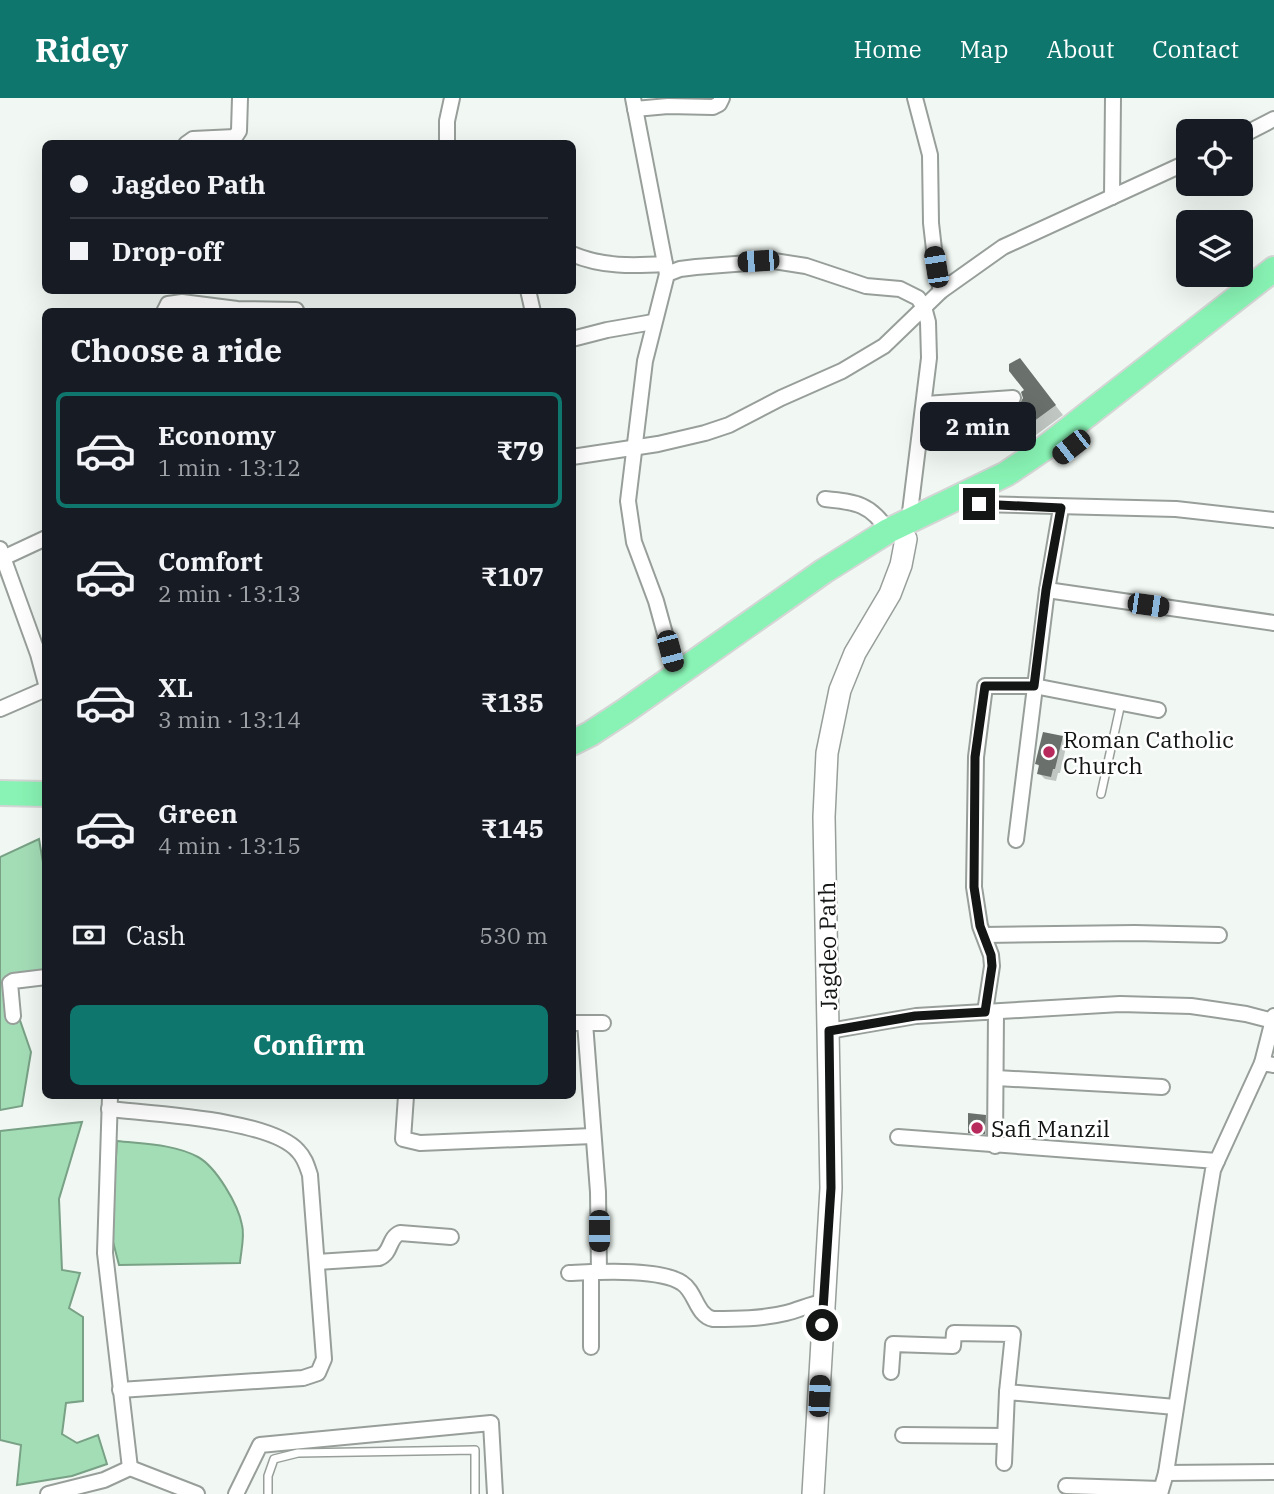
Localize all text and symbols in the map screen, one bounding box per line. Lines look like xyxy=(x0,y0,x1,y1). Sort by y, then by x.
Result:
text: Ridey xyxy=(35,28,128,71)
text: Home xyxy=(854,33,922,65)
text: Map xyxy=(960,33,1008,65)
text: About xyxy=(1046,33,1114,65)
text: Contact xyxy=(1152,33,1239,65)
map controls xyxy=(1176,119,1253,287)
button: locate xyxy=(1176,119,1253,196)
text: Jagdeo Path xyxy=(112,167,266,201)
button: layers xyxy=(1176,210,1253,287)
text: Drop-off xyxy=(112,234,223,268)
car xyxy=(923,245,950,289)
car xyxy=(737,249,780,273)
text: Choose a ride xyxy=(70,329,282,371)
callout: 2 min xyxy=(921,402,1037,452)
text: 2 min xyxy=(946,411,1010,441)
text: Economy xyxy=(158,418,276,452)
icon: car xyxy=(74,419,137,482)
car xyxy=(1048,426,1095,468)
text: ₹79 xyxy=(496,433,544,467)
text: 1 min · 13:12 xyxy=(158,452,301,482)
route end xyxy=(963,488,995,520)
text: Comfort xyxy=(158,544,263,578)
icon: car xyxy=(74,545,137,608)
text: ₹107 xyxy=(481,559,544,593)
text: 2 min · 13:13 xyxy=(158,578,301,608)
car xyxy=(1126,592,1171,618)
car xyxy=(655,628,686,674)
text: XL xyxy=(158,670,193,704)
icon: car xyxy=(74,671,137,734)
text: ₹135 xyxy=(481,685,544,719)
text: 3 min · 13:14 xyxy=(158,704,301,734)
place label: Roman Catholic Church xyxy=(1063,724,1234,780)
marker: Roman Catholic Church xyxy=(1041,744,1057,760)
text: Green xyxy=(158,796,238,830)
icon: car xyxy=(74,797,137,860)
text: ₹145 xyxy=(481,811,544,845)
text: 4 min · 13:15 xyxy=(158,830,301,860)
street label: Jagdeo Path xyxy=(811,881,843,1011)
icon: cash xyxy=(70,916,108,954)
text: Cash xyxy=(126,918,186,952)
text: 530 m xyxy=(479,920,548,950)
button: Confirm xyxy=(70,1005,548,1085)
place label: Safi Manzil xyxy=(991,1113,1110,1143)
marker: Safi Manzil xyxy=(969,1120,985,1136)
car xyxy=(589,1210,610,1252)
route start xyxy=(806,1309,838,1341)
car xyxy=(808,1374,831,1418)

